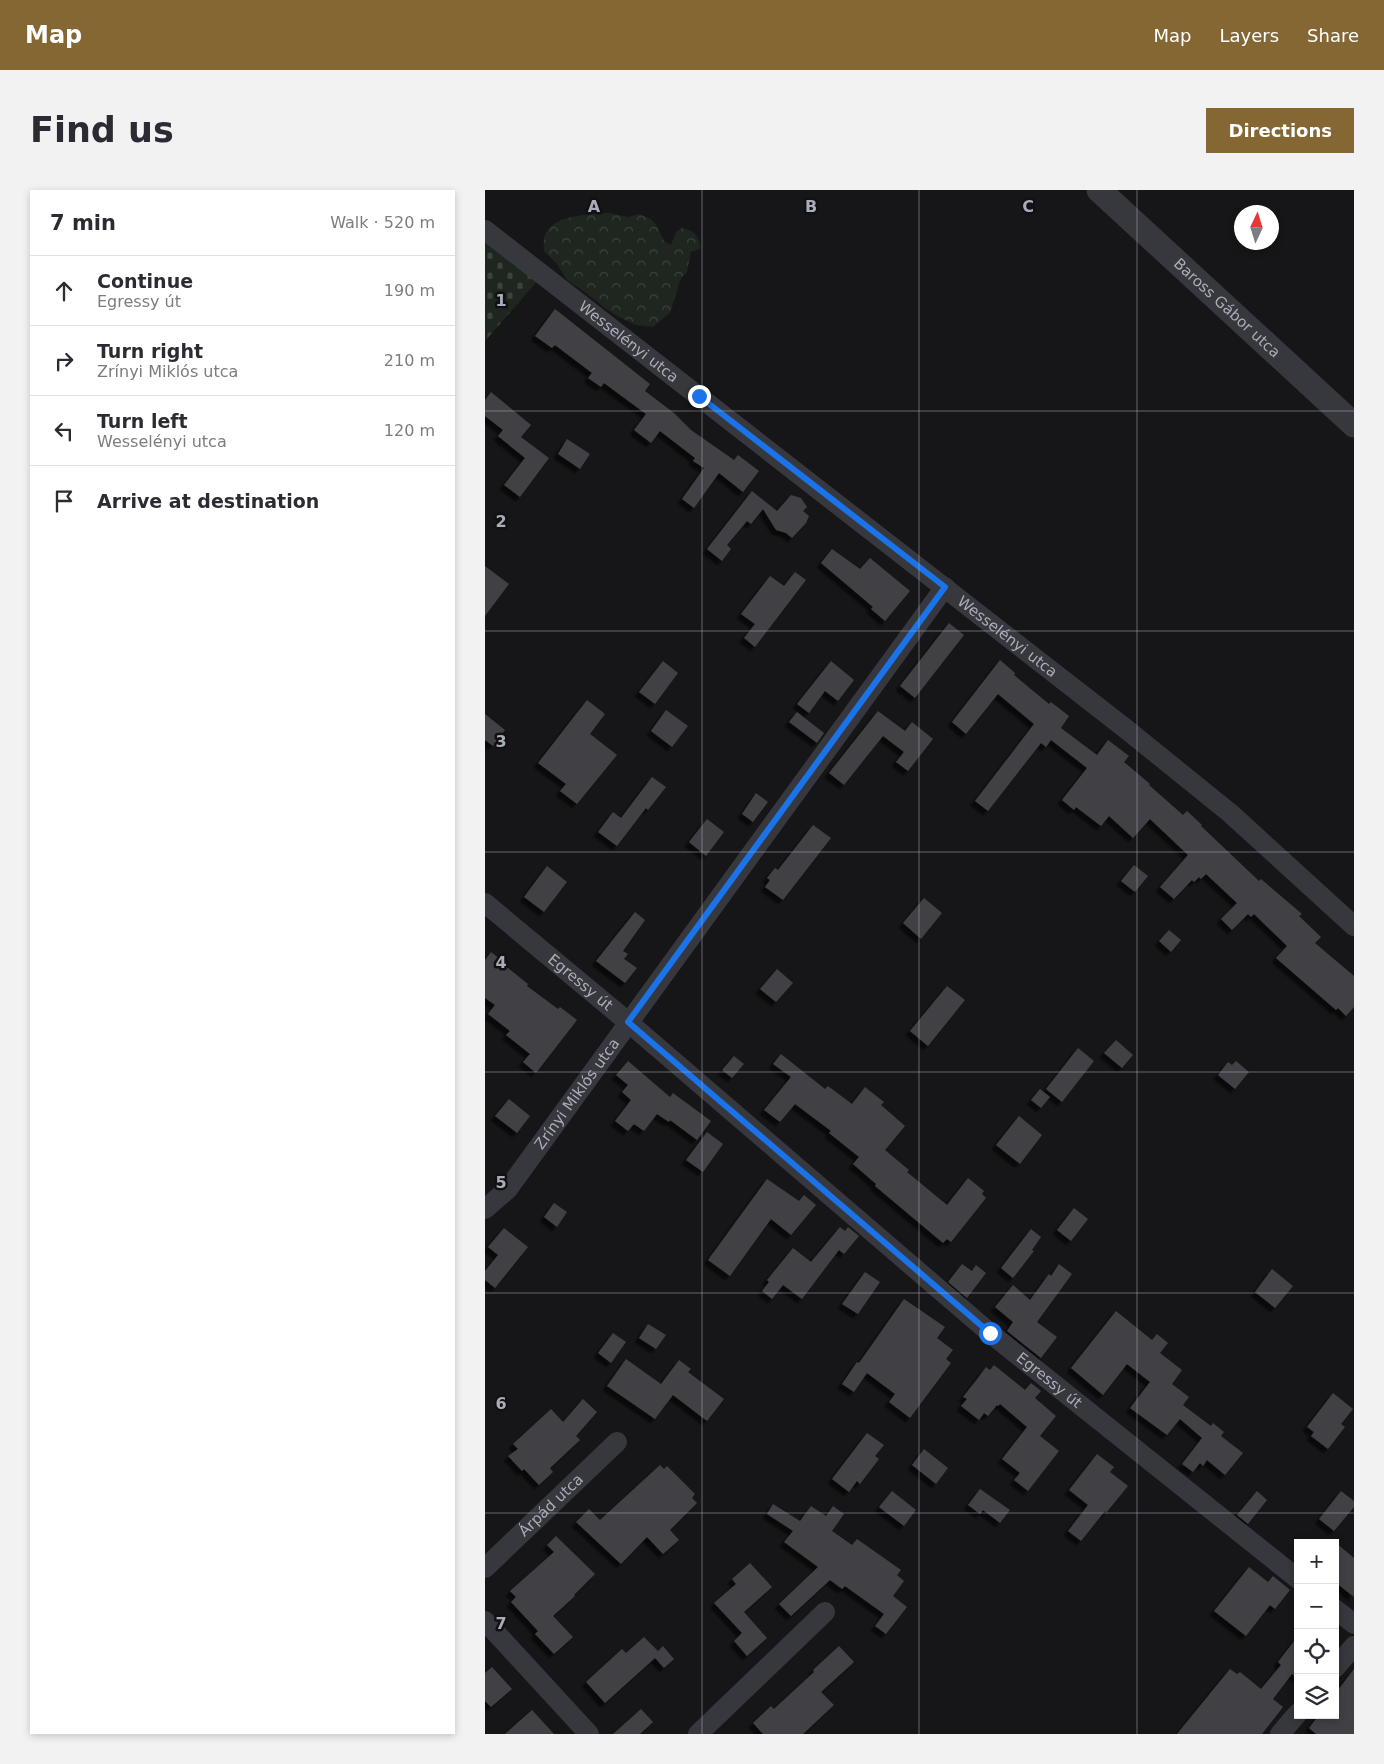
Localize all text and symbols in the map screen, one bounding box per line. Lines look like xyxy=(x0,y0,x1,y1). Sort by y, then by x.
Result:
text: Map xyxy=(25,21,82,49)
text: Map xyxy=(1153,25,1191,46)
text: Layers xyxy=(1219,25,1279,46)
text: Share xyxy=(1307,25,1359,46)
button: Directions xyxy=(1206,108,1354,153)
text: Find us xyxy=(30,110,174,150)
text: A xyxy=(588,197,601,216)
text: B xyxy=(805,197,817,216)
text: C xyxy=(1022,197,1034,216)
north arrow xyxy=(1234,205,1279,250)
text: 7 min xyxy=(50,211,116,235)
text: Walk · 520 m xyxy=(330,213,435,232)
street label: Baross Gábor utca xyxy=(1170,254,1284,361)
text: Continue xyxy=(97,270,193,292)
icon: ahead xyxy=(50,277,78,305)
text: 190 m xyxy=(384,281,435,300)
text: 1 xyxy=(495,291,507,310)
text: Egressy út xyxy=(97,292,181,311)
street label: Wesselényi utca xyxy=(575,297,682,386)
text: Turn right xyxy=(97,340,203,362)
icon: right xyxy=(50,347,78,375)
text: 210 m xyxy=(384,351,435,370)
text: Zrínyi Miklós utca xyxy=(97,362,238,381)
route end xyxy=(688,385,711,408)
text: Turn left xyxy=(97,410,188,432)
icon: left xyxy=(50,417,78,445)
text: 120 m xyxy=(384,421,435,440)
text: Wesselényi utca xyxy=(97,432,227,451)
icon: arrive xyxy=(50,487,78,515)
text: Arrive at destination xyxy=(97,490,319,512)
text: 2 xyxy=(495,512,507,531)
street label: Wesselényi utca xyxy=(954,592,1061,681)
text: 3 xyxy=(495,732,507,751)
street label: Egressy út xyxy=(544,950,616,1015)
text: 4 xyxy=(495,953,507,972)
street label: Zrínyi Miklós utca xyxy=(531,1035,623,1153)
text: 5 xyxy=(495,1173,507,1192)
route start xyxy=(979,1322,1002,1345)
street label: Egressy út xyxy=(1013,1349,1086,1412)
text: 6 xyxy=(495,1394,507,1413)
street label: Árpád utca xyxy=(514,1470,587,1540)
map controls xyxy=(1294,1539,1339,1719)
button: + xyxy=(1294,1539,1339,1584)
button: − xyxy=(1294,1584,1339,1629)
text: 7 xyxy=(495,1614,507,1633)
button: locate xyxy=(1294,1629,1339,1674)
button: layers xyxy=(1294,1674,1339,1719)

